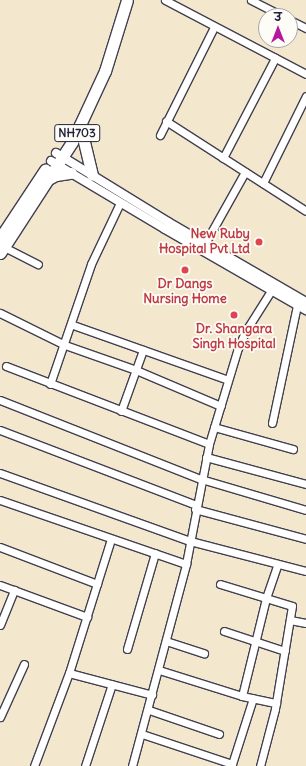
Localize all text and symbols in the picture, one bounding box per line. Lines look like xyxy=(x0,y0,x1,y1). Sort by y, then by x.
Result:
north arrow xyxy=(258,8,298,48)
text: उ xyxy=(274,10,282,24)
road number: NH703 xyxy=(54,123,100,143)
place label: New Ruby Hospital Pvt Ltd xyxy=(159,227,250,258)
marker: New Ruby Hospital Pvt Ltd xyxy=(253,236,265,248)
marker: Dr Dangs Nursing Home xyxy=(179,264,191,276)
place label: Dr Dangs Nursing Home xyxy=(143,277,227,308)
marker: Dr. Shangara Singh Hospital xyxy=(228,309,240,321)
place label: Dr. Shangara Singh Hospital xyxy=(192,322,276,353)

